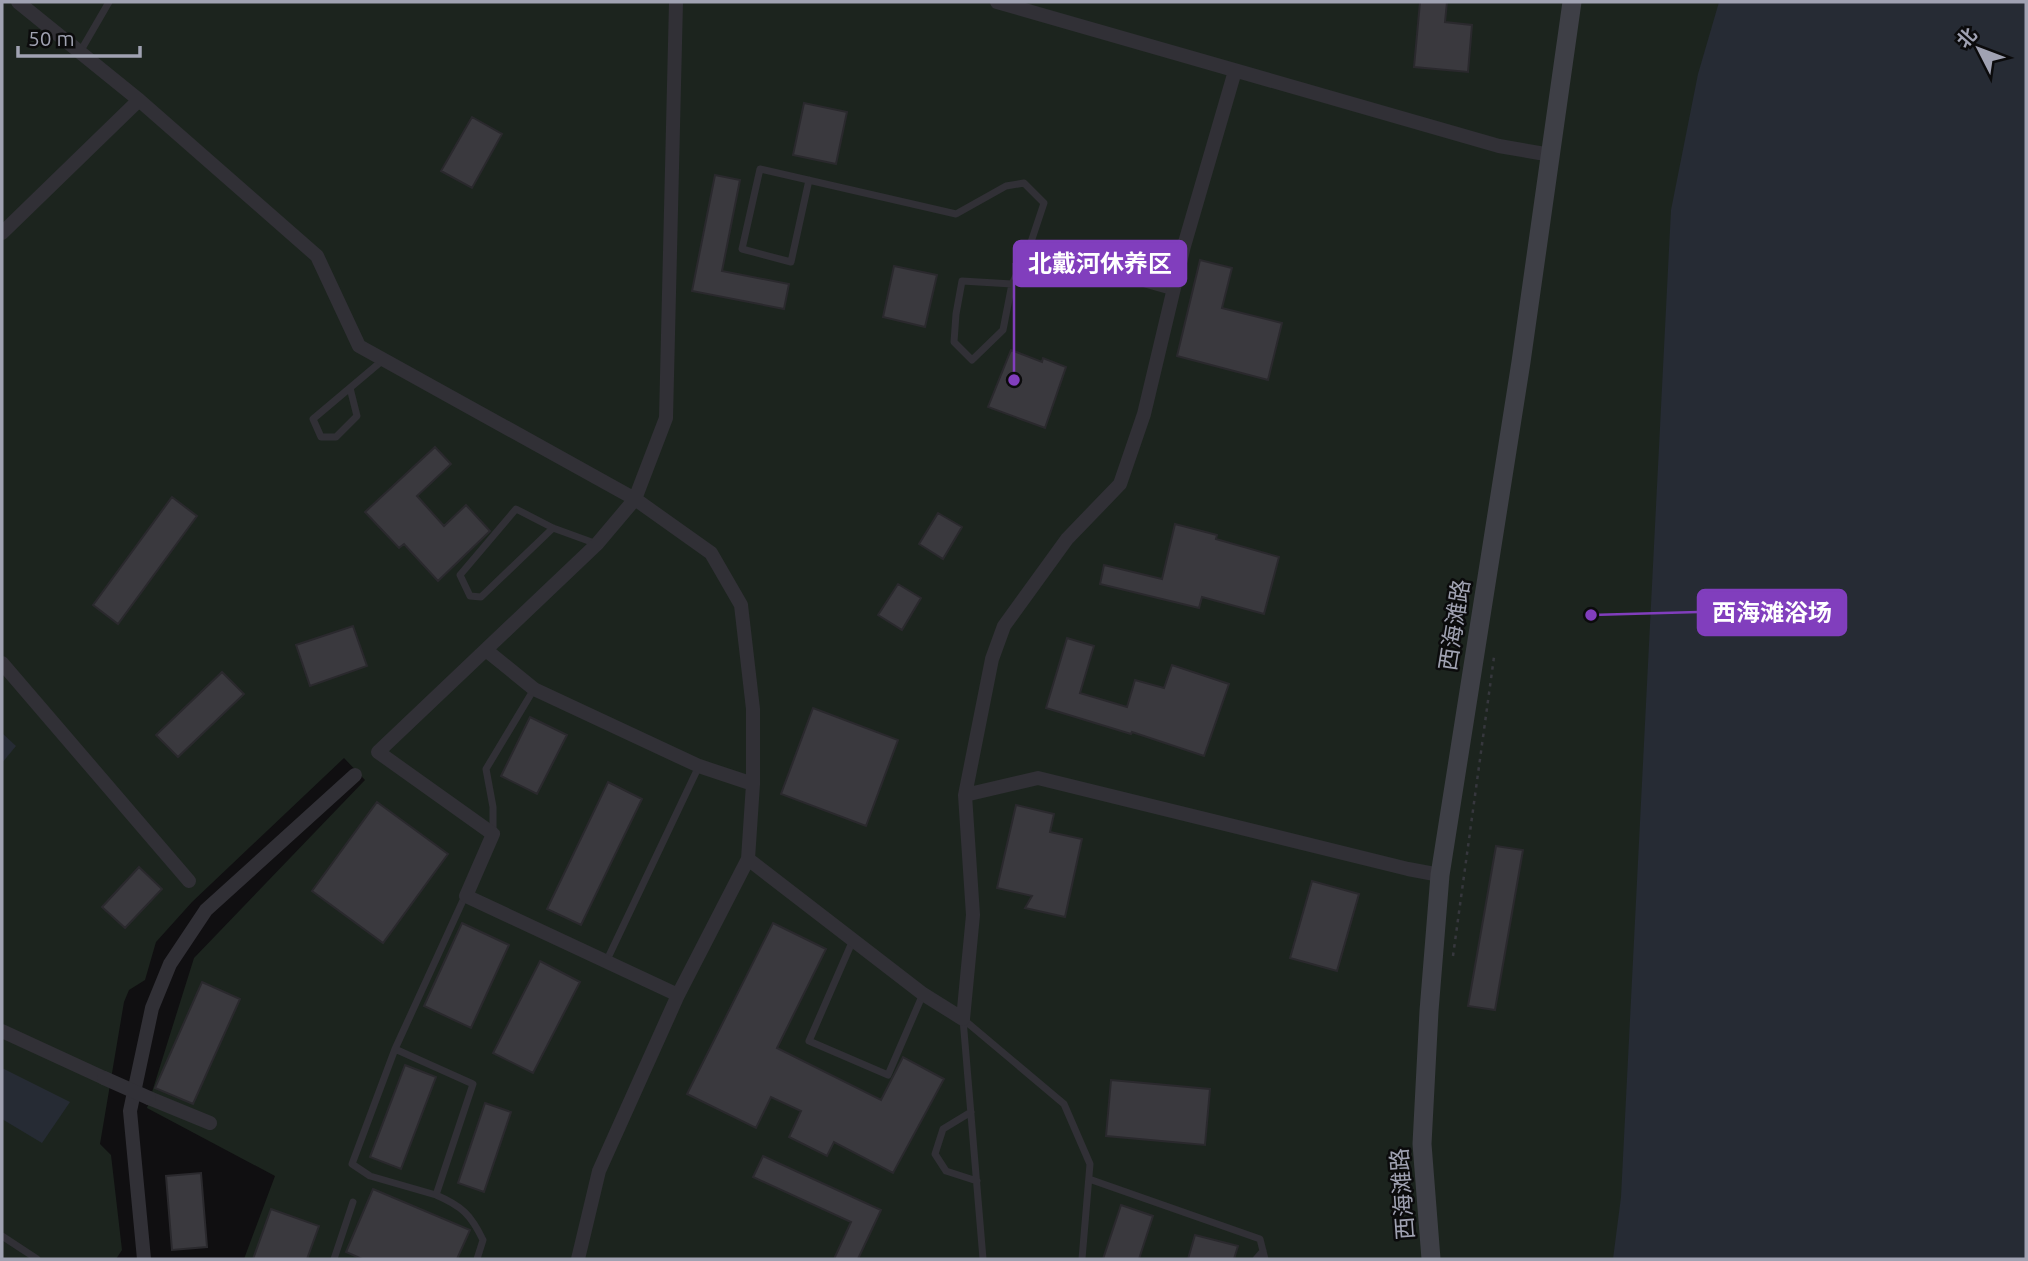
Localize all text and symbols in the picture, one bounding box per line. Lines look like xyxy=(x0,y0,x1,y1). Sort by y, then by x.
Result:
scale bar xyxy=(18,14,140,58)
north arrow xyxy=(1944,14,2014,84)
text: 北 xyxy=(1952,23,1981,52)
text: 50 m xyxy=(28,26,75,50)
callout: 北戴河休养区 xyxy=(1014,241,1186,286)
text: 北戴河休养区 xyxy=(1028,250,1172,277)
street label: 西海滩路 xyxy=(1434,578,1474,672)
callout: 西海滩浴场 xyxy=(1698,590,1846,635)
text: 西海滩浴场 xyxy=(1712,599,1832,626)
street label: 西海滩路 xyxy=(1386,1147,1418,1241)

